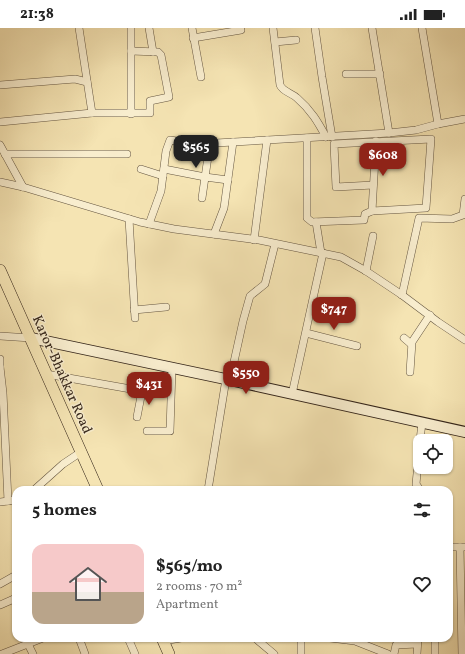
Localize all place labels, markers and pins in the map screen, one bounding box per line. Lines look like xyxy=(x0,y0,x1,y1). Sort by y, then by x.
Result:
pin: $565 xyxy=(172,135,220,169)
pin: $608 xyxy=(359,143,407,177)
pin: $747 xyxy=(310,297,358,331)
pin: $550 xyxy=(222,361,270,395)
pin: $431 xyxy=(125,372,173,406)

